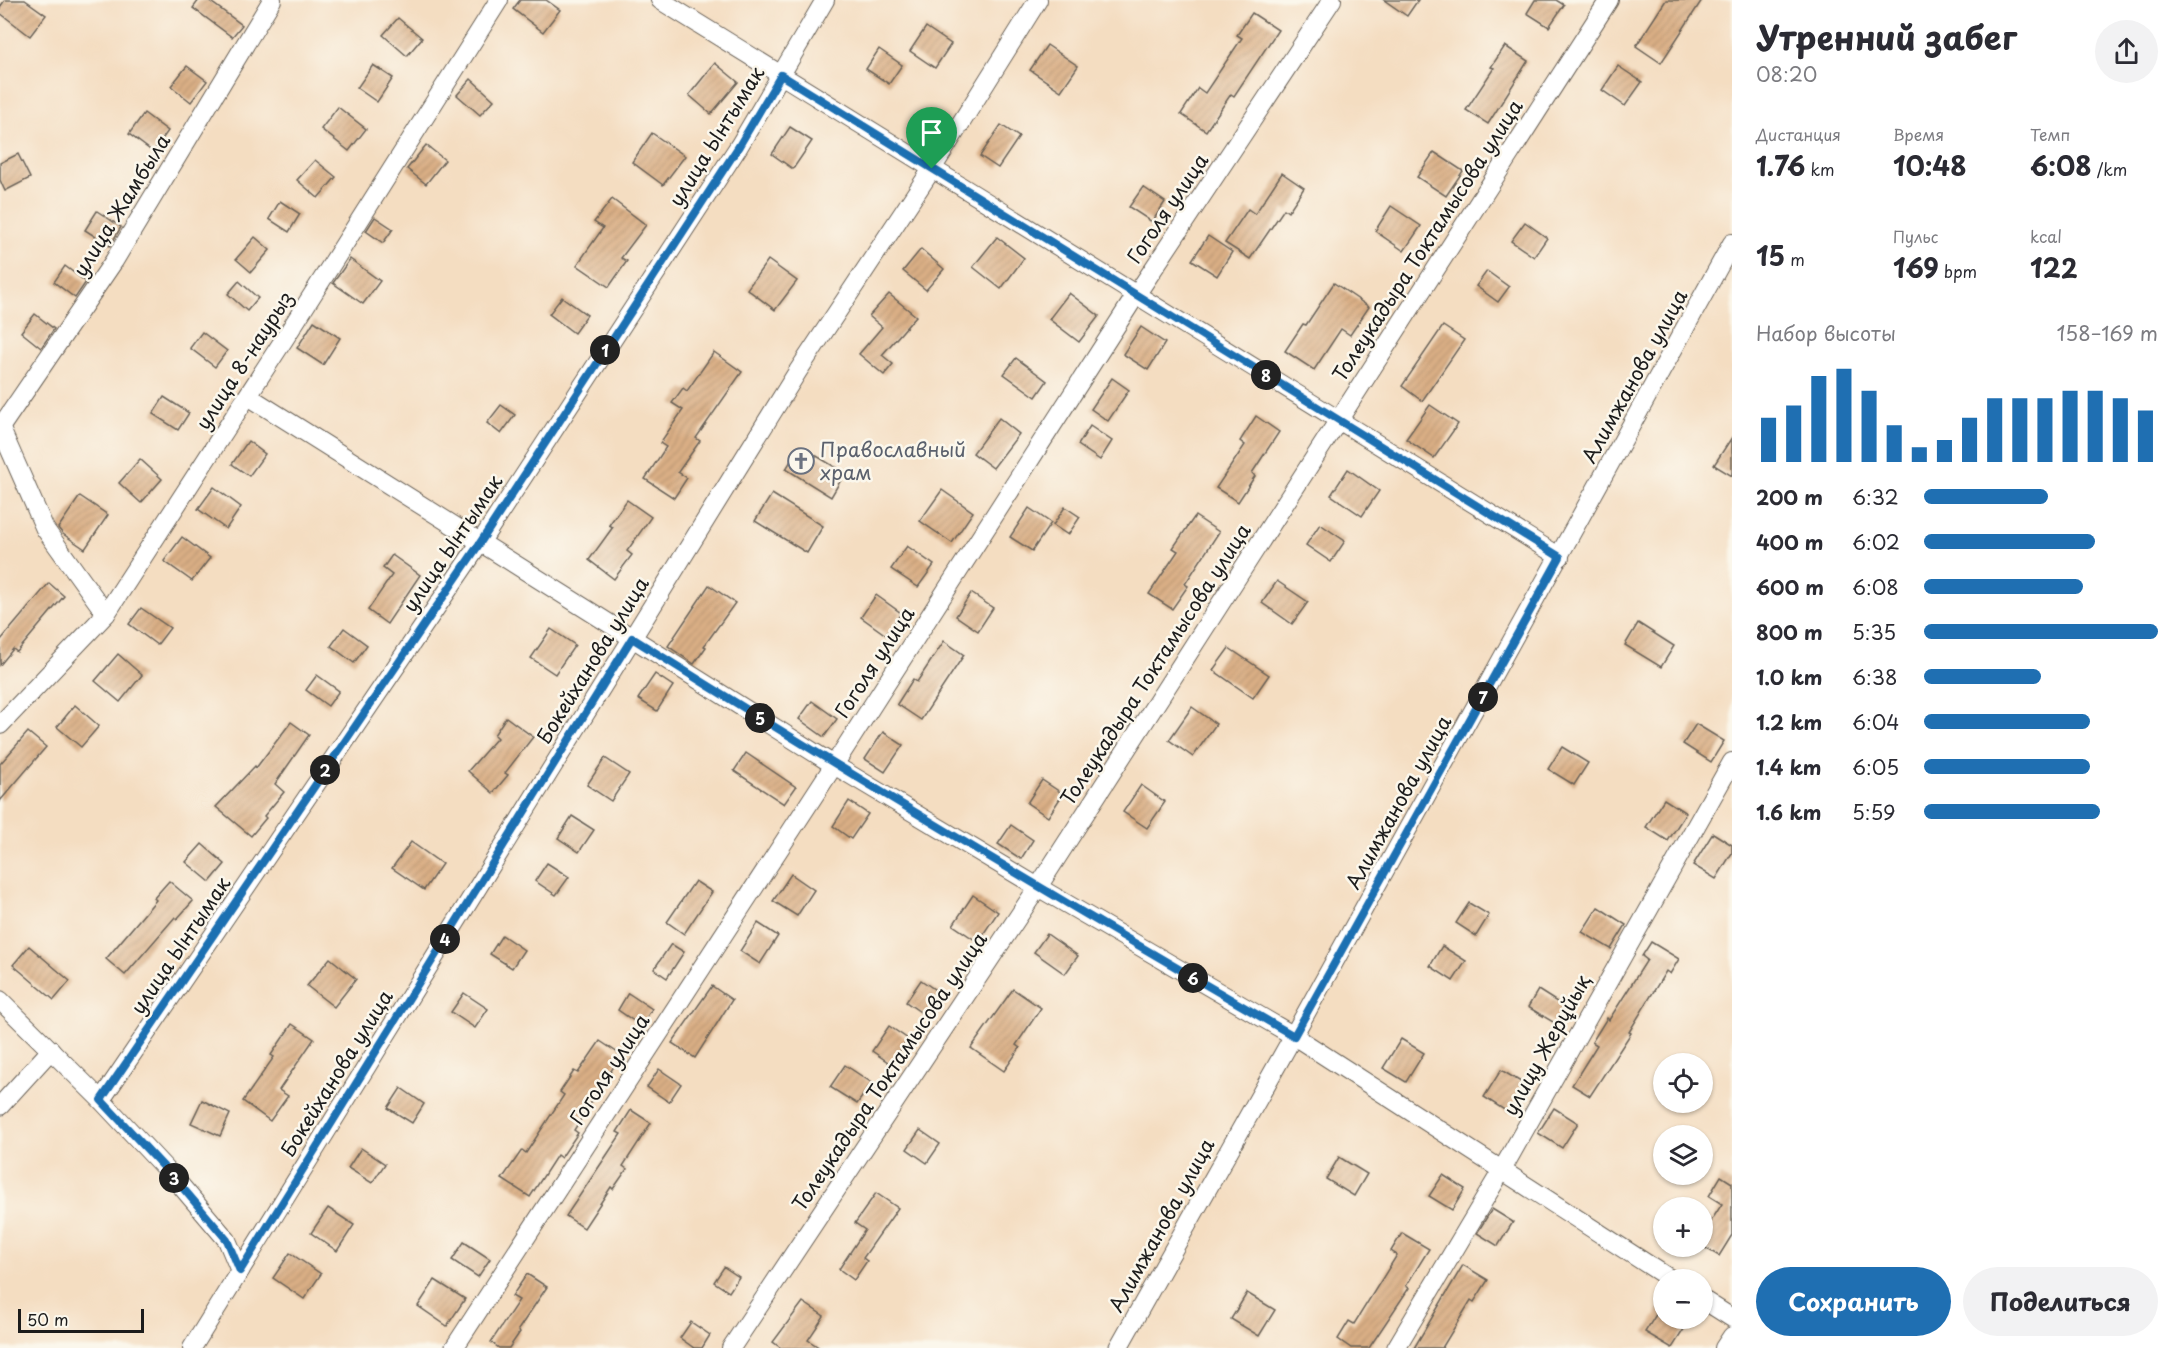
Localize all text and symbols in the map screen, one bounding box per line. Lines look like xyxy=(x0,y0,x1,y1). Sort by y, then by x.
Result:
text: Утренний забег xyxy=(1756,11,2017,61)
button: share xyxy=(2095,20,2158,83)
text: 08:20 xyxy=(1756,59,1817,89)
street label: улица Ынтымак xyxy=(661,60,771,212)
street label: Толеукадыра Токтамысова улица xyxy=(1324,93,1530,387)
pin xyxy=(906,107,957,169)
icon: arrive xyxy=(915,116,948,149)
text: Дистанция xyxy=(1756,122,1841,146)
text: Время xyxy=(1893,122,1944,146)
text: Темп xyxy=(2030,122,2070,146)
street label: улица Жамбыла xyxy=(65,127,177,282)
text: 1.76 xyxy=(1756,146,1805,185)
text: 10:48 xyxy=(1893,146,1966,185)
text: 6:08 xyxy=(2030,146,2092,185)
street label: Гоголя улица xyxy=(1119,147,1215,269)
text: km xyxy=(1805,157,1834,181)
text: /km xyxy=(2092,157,2127,181)
text: Пульс xyxy=(1893,224,1938,248)
text: kcal xyxy=(2030,224,2062,248)
text: 15 xyxy=(1756,236,1785,275)
text: m xyxy=(1785,247,1805,271)
text: 169 xyxy=(1893,248,1939,287)
text: 122 xyxy=(2030,248,2078,287)
text: bpm xyxy=(1939,259,1977,283)
street label: Алимжанова улица xyxy=(1574,283,1694,468)
street label: улица 8-наурыз xyxy=(188,285,300,435)
text: Набор высоты xyxy=(1756,318,1896,348)
text: 158–169 m xyxy=(2056,318,2158,348)
pin: 1 xyxy=(590,335,620,365)
text: 1 xyxy=(601,338,609,362)
pin: 8 xyxy=(1251,360,1281,390)
text: 8 xyxy=(1261,363,1271,387)
place label: Православный храм xyxy=(820,434,966,487)
church icon: Православный храм xyxy=(786,446,816,476)
street label: улица Ынтымак xyxy=(395,468,509,618)
text: 200 m xyxy=(1756,482,1823,512)
text: 6:32 xyxy=(1852,482,1899,512)
street label: Толеукадыра Токтамысова улица xyxy=(1052,517,1258,811)
text: 400 m xyxy=(1756,527,1824,557)
text: 6:02 xyxy=(1852,527,1900,557)
street label: Бокейханова улица xyxy=(528,570,656,749)
text: 600 m xyxy=(1756,572,1824,602)
text: 6:08 xyxy=(1852,572,1899,602)
street label: Гоголя улица xyxy=(827,600,921,723)
text: 800 m xyxy=(1756,617,1823,647)
text: 5:35 xyxy=(1852,617,1896,647)
text: 1.0 km xyxy=(1756,662,1823,692)
text: 6:38 xyxy=(1852,662,1897,692)
pin: 7 xyxy=(1468,682,1498,712)
text: 7 xyxy=(1478,685,1488,709)
pin: 5 xyxy=(745,703,775,733)
text: 5 xyxy=(755,706,765,730)
text: 1.2 km xyxy=(1756,707,1822,737)
text: 6:04 xyxy=(1852,707,1900,737)
street label: Алимжанова улица xyxy=(1338,709,1458,894)
text: 1.4 km xyxy=(1756,752,1822,782)
text: 6:05 xyxy=(1852,752,1899,782)
pin: 2 xyxy=(310,755,340,785)
text: 2 xyxy=(319,758,331,782)
text: 1.6 km xyxy=(1756,797,1821,827)
text: 5:59 xyxy=(1852,797,1896,827)
street label: улица Ынтымак xyxy=(123,870,237,1020)
pin: 4 xyxy=(430,924,460,954)
street label: Толеукадыра Токтамысова улица xyxy=(784,925,994,1216)
text: 4 xyxy=(440,927,450,951)
pin: 6 xyxy=(1178,963,1208,993)
text: 6 xyxy=(1187,966,1199,990)
street label: улицу Жерұйық xyxy=(1495,969,1597,1121)
street label: Бокейханова улица xyxy=(272,983,400,1162)
street label: Гоголя улица xyxy=(562,1007,656,1130)
map controls xyxy=(1653,1053,1713,1329)
button: locate xyxy=(1653,1053,1713,1113)
button: layers xyxy=(1653,1125,1713,1185)
street label: Алимжанова улица xyxy=(1101,1132,1221,1317)
pin: 3 xyxy=(159,1163,189,1193)
text: 3 xyxy=(169,1166,179,1190)
button: + xyxy=(1653,1197,1713,1257)
button: Сохранить xyxy=(1756,1267,1951,1336)
button: Поделиться xyxy=(1963,1267,2158,1336)
button: − xyxy=(1653,1269,1713,1329)
scale bar xyxy=(18,1306,144,1334)
text: 50 m xyxy=(27,1307,68,1331)

